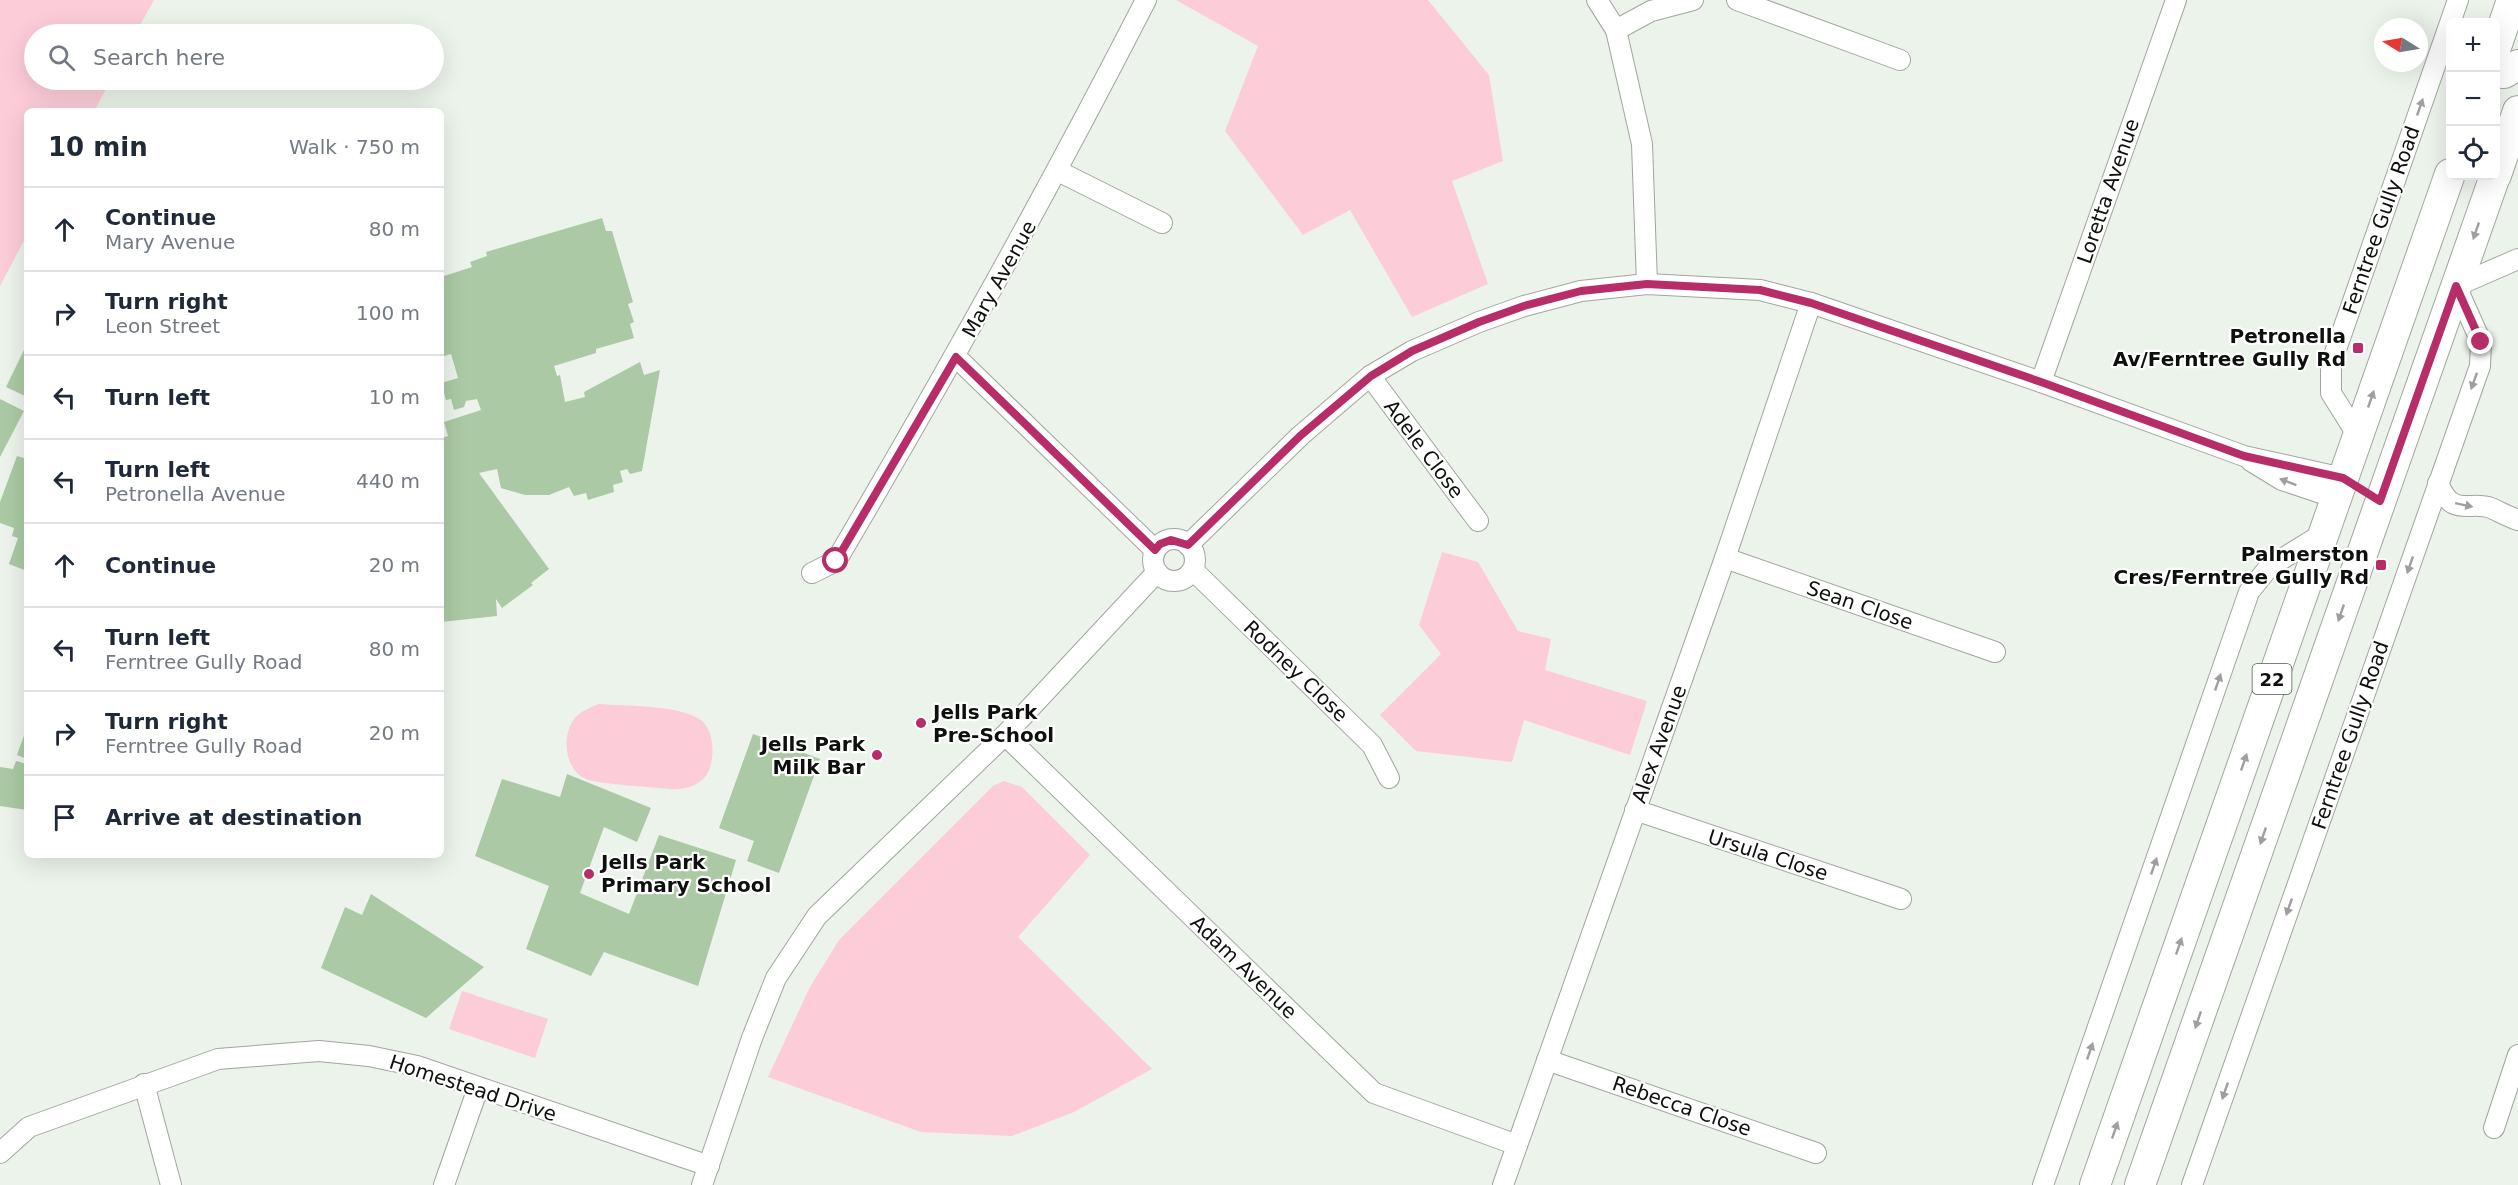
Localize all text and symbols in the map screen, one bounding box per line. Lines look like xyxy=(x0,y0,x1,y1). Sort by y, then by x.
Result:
north arrow xyxy=(2374,18,2428,72)
map controls xyxy=(2446,18,2500,180)
button: + xyxy=(2446,18,2500,72)
search box xyxy=(24,24,444,90)
icon: search xyxy=(45,41,78,74)
text: Search here xyxy=(93,45,225,70)
button: − xyxy=(2446,72,2500,126)
one-way arrow xyxy=(2416,98,2426,116)
street label: Loretta Avenue xyxy=(2072,115,2144,267)
street label: Ferntree Gully Road xyxy=(2337,123,2425,317)
button: locate xyxy=(2446,126,2500,180)
text: 10 min xyxy=(48,132,148,162)
text: Walk · 750 m xyxy=(289,135,420,159)
text: Continue xyxy=(105,205,216,230)
icon: ahead xyxy=(48,213,81,246)
street label: Mary Avenue xyxy=(957,216,1041,342)
text: 80 m xyxy=(369,217,420,241)
one-way arrow xyxy=(2470,222,2480,240)
text: Mary Avenue xyxy=(105,230,235,254)
text: Turn right xyxy=(105,289,228,314)
icon: right xyxy=(48,297,81,330)
text: 100 m xyxy=(356,301,420,325)
text: Leon Street xyxy=(105,314,220,338)
place label: Petronella Av/Ferntree Gully Rd xyxy=(2113,324,2346,371)
route end xyxy=(2467,328,2493,354)
marker: Petronella Av/Ferntree Gully Rd xyxy=(2351,341,2365,355)
one-way arrow xyxy=(2469,372,2479,390)
icon: left xyxy=(48,381,81,414)
text: Turn left xyxy=(105,385,210,410)
text: 10 m xyxy=(369,385,420,409)
one-way arrow xyxy=(2366,390,2376,408)
street label: Adele Close xyxy=(1379,395,1469,503)
text: Turn left xyxy=(105,457,210,482)
icon: left xyxy=(48,465,81,498)
text: 440 m xyxy=(356,469,420,493)
one-way arrow xyxy=(2279,477,2297,486)
text: Petronella Avenue xyxy=(105,482,286,506)
one-way arrow xyxy=(2455,501,2473,511)
place label: Palmerston Cres/Ferntree Gully Rd xyxy=(2114,542,2369,589)
route start xyxy=(822,547,848,573)
icon: ahead xyxy=(48,549,81,582)
text: Continue xyxy=(105,553,216,578)
text: 20 m xyxy=(369,553,420,577)
one-way arrow xyxy=(2404,556,2414,574)
marker: Palmerston Cres/Ferntree Gully Rd xyxy=(2374,558,2388,572)
street label: Sean Close xyxy=(1804,576,1916,634)
one-way arrow xyxy=(2336,604,2345,622)
street label: Rodney Close xyxy=(1239,615,1353,727)
text: Turn left xyxy=(105,625,210,650)
icon: left xyxy=(48,633,81,666)
text: 80 m xyxy=(369,637,420,661)
street label: Ferntree Gully Road xyxy=(2306,638,2394,832)
text: Ferntree Gully Road xyxy=(105,650,303,674)
road number: 22 xyxy=(2252,664,2292,694)
one-way arrow xyxy=(2214,673,2224,691)
street label: Alex Avenue xyxy=(1627,682,1691,806)
place label: Jells Park Pre-School xyxy=(931,700,1054,747)
text: Turn right xyxy=(105,709,228,734)
marker: Jells Park Pre-School xyxy=(914,716,928,730)
icon: right xyxy=(48,717,81,750)
text: 20 m xyxy=(369,721,420,745)
place label: Jells Park Milk Bar xyxy=(759,732,866,779)
text: Ferntree Gully Road xyxy=(105,734,303,758)
marker: Jells Park Milk Bar xyxy=(870,748,884,762)
one-way arrow xyxy=(2239,753,2249,771)
icon: arrive xyxy=(48,801,81,834)
text: Arrive at destination xyxy=(105,805,362,830)
street label: Ursula Close xyxy=(1705,824,1831,886)
one-way arrow xyxy=(2257,827,2267,845)
place label: Jells Park Primary School xyxy=(599,850,771,897)
one-way arrow xyxy=(2150,857,2160,875)
marker: Jells Park Primary School xyxy=(582,867,596,881)
one-way arrow xyxy=(2284,898,2294,916)
street label: Adam Avenue xyxy=(1186,910,1302,1024)
one-way arrow xyxy=(2175,937,2185,955)
one-way arrow xyxy=(2192,1011,2202,1029)
one-way arrow xyxy=(2086,1041,2096,1059)
street label: Homestead Drive xyxy=(386,1050,560,1126)
street label: Rebecca Close xyxy=(1609,1071,1755,1141)
one-way arrow xyxy=(2219,1082,2229,1100)
one-way arrow xyxy=(2110,1121,2120,1139)

